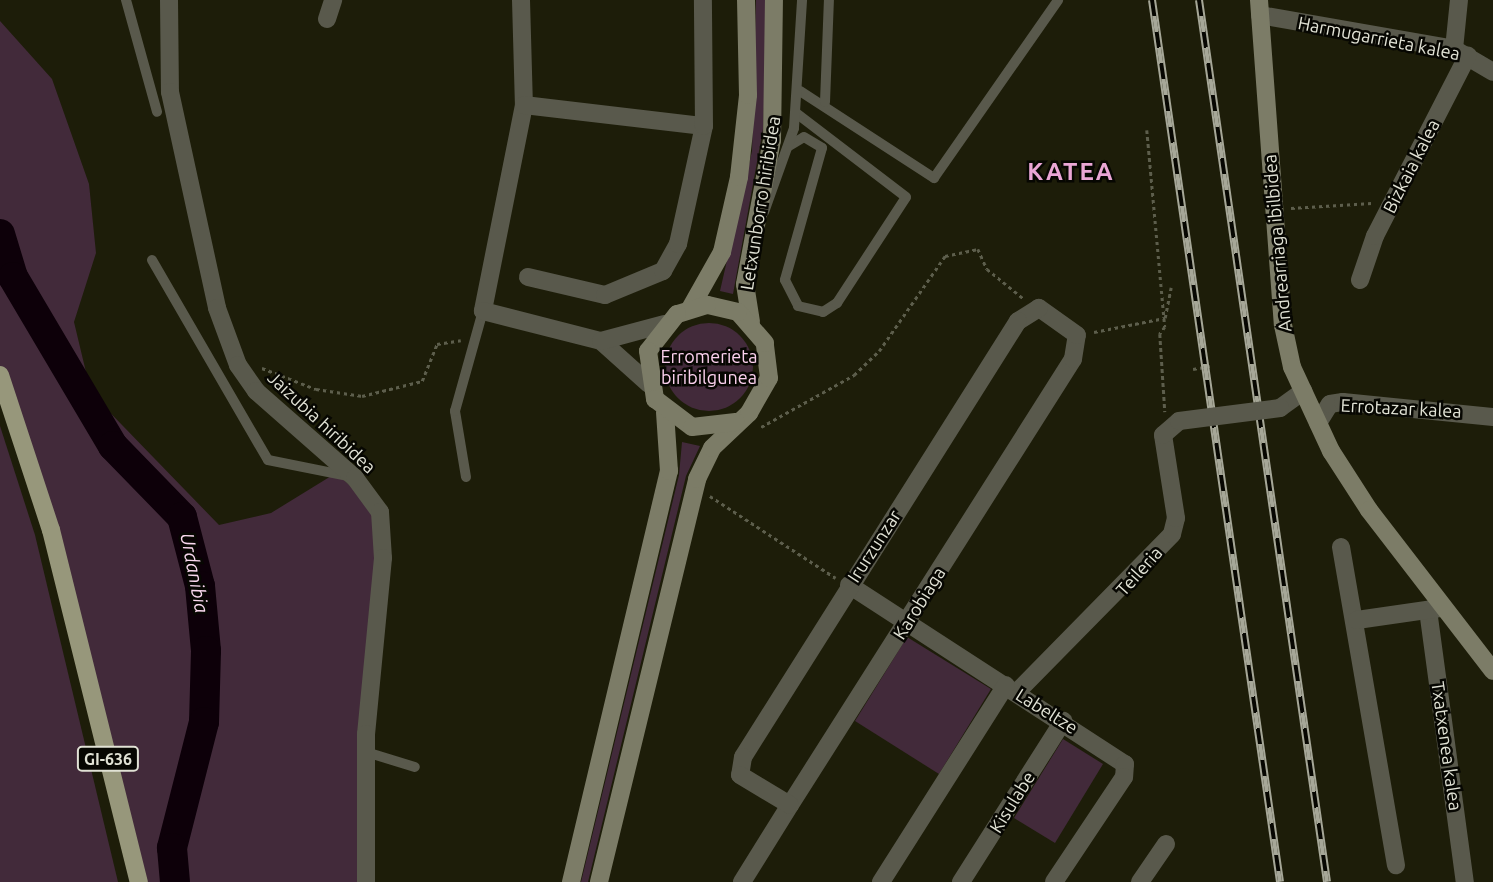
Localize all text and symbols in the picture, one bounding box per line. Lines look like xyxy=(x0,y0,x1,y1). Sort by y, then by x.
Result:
street label: Harmugarrieta kalea xyxy=(1296,12,1462,64)
street label: Letxunborro hiribidea xyxy=(736,114,784,292)
street label: Bizkaia kalea xyxy=(1378,115,1444,217)
street label: Andrearriaga ibilbidea xyxy=(1258,153,1296,333)
district label: KATEA xyxy=(1028,158,1114,186)
park label: Erromerieta biribilgunea xyxy=(660,346,758,388)
street label: Jaizubia hiribidea xyxy=(264,366,380,478)
street label: Errotazar kalea xyxy=(1340,394,1462,422)
street label: Irurzunzar xyxy=(843,506,905,586)
water label: Urdanibia xyxy=(175,531,213,615)
street label: Teileria xyxy=(1111,542,1167,600)
street label: Karobiaga xyxy=(888,563,950,643)
street label: Txatxenea kalea xyxy=(1427,680,1467,812)
street label: Labeltze xyxy=(1012,684,1082,738)
road number: GI-636 xyxy=(76,746,140,772)
street label: Kisulabe xyxy=(985,767,1039,837)

